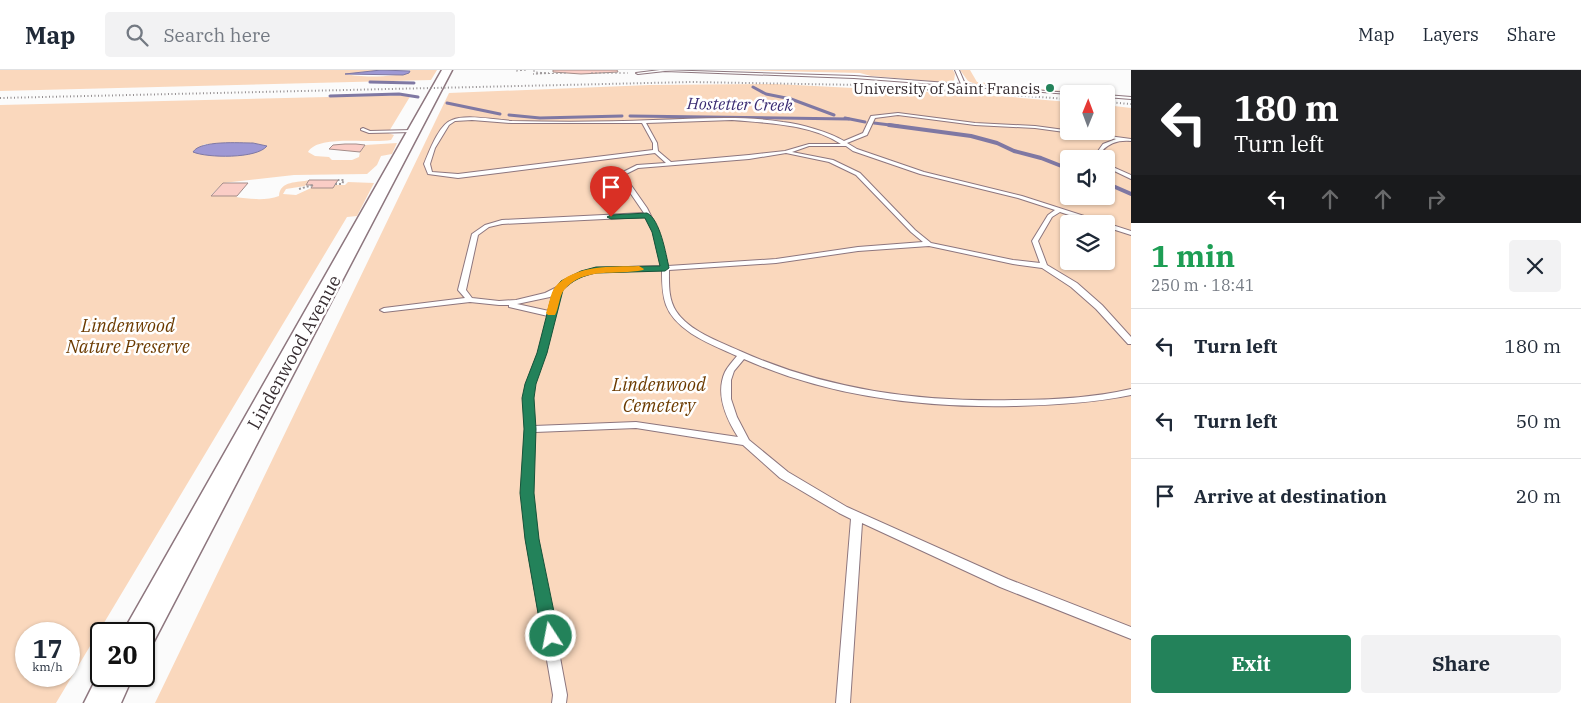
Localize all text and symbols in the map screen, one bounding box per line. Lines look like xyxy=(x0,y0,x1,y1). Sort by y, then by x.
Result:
search box xyxy=(105,12,455,57)
text: Map xyxy=(25,19,75,51)
icon: search xyxy=(123,21,151,49)
text: Search here xyxy=(163,23,270,47)
text: Map xyxy=(1358,23,1395,46)
text: Layers xyxy=(1423,23,1479,46)
text: Share xyxy=(1507,23,1556,46)
place label: University of Saint Francis xyxy=(853,79,1040,98)
marker: University of Saint Francis xyxy=(1044,82,1056,94)
north arrow xyxy=(1060,85,1115,140)
map controls xyxy=(1060,85,1115,270)
text: 180 m xyxy=(1234,85,1339,131)
icon: left xyxy=(1151,90,1216,155)
water label: Hostetter Creek xyxy=(686,93,793,115)
text: Turn left xyxy=(1234,129,1324,158)
button: sound xyxy=(1060,150,1115,205)
pin xyxy=(590,166,632,217)
icon: arrive xyxy=(597,173,625,201)
icon: left xyxy=(1263,185,1291,213)
icon: ahead xyxy=(1316,185,1344,213)
icon: ahead xyxy=(1369,185,1397,213)
icon: right xyxy=(1422,185,1450,213)
button: layers xyxy=(1060,215,1115,270)
text: 1 min xyxy=(1151,236,1235,275)
button: close xyxy=(1509,240,1561,292)
street label: Lindenwood Avenue xyxy=(242,271,346,433)
text: 250 m · 18:41 xyxy=(1151,275,1254,295)
park label: Lindenwood Nature Preserve xyxy=(65,314,190,358)
icon: left xyxy=(1151,332,1179,360)
text: Turn left xyxy=(1194,334,1277,358)
text: 180 m xyxy=(1504,334,1561,358)
park label: Lindenwood Cemetery xyxy=(611,373,706,417)
icon: left xyxy=(1151,407,1179,435)
text: Turn left xyxy=(1194,409,1277,433)
text: 50 m xyxy=(1516,409,1561,433)
icon: arrive xyxy=(1151,482,1179,510)
text: Arrive at destination xyxy=(1194,484,1387,508)
text: 20 m xyxy=(1516,484,1561,508)
position arrow xyxy=(524,609,576,661)
speed limit sign: 20 xyxy=(90,622,155,687)
text: 17 xyxy=(32,632,63,665)
button: Exit xyxy=(1151,635,1351,693)
button: Share xyxy=(1361,635,1561,693)
text: km/h xyxy=(32,659,63,674)

